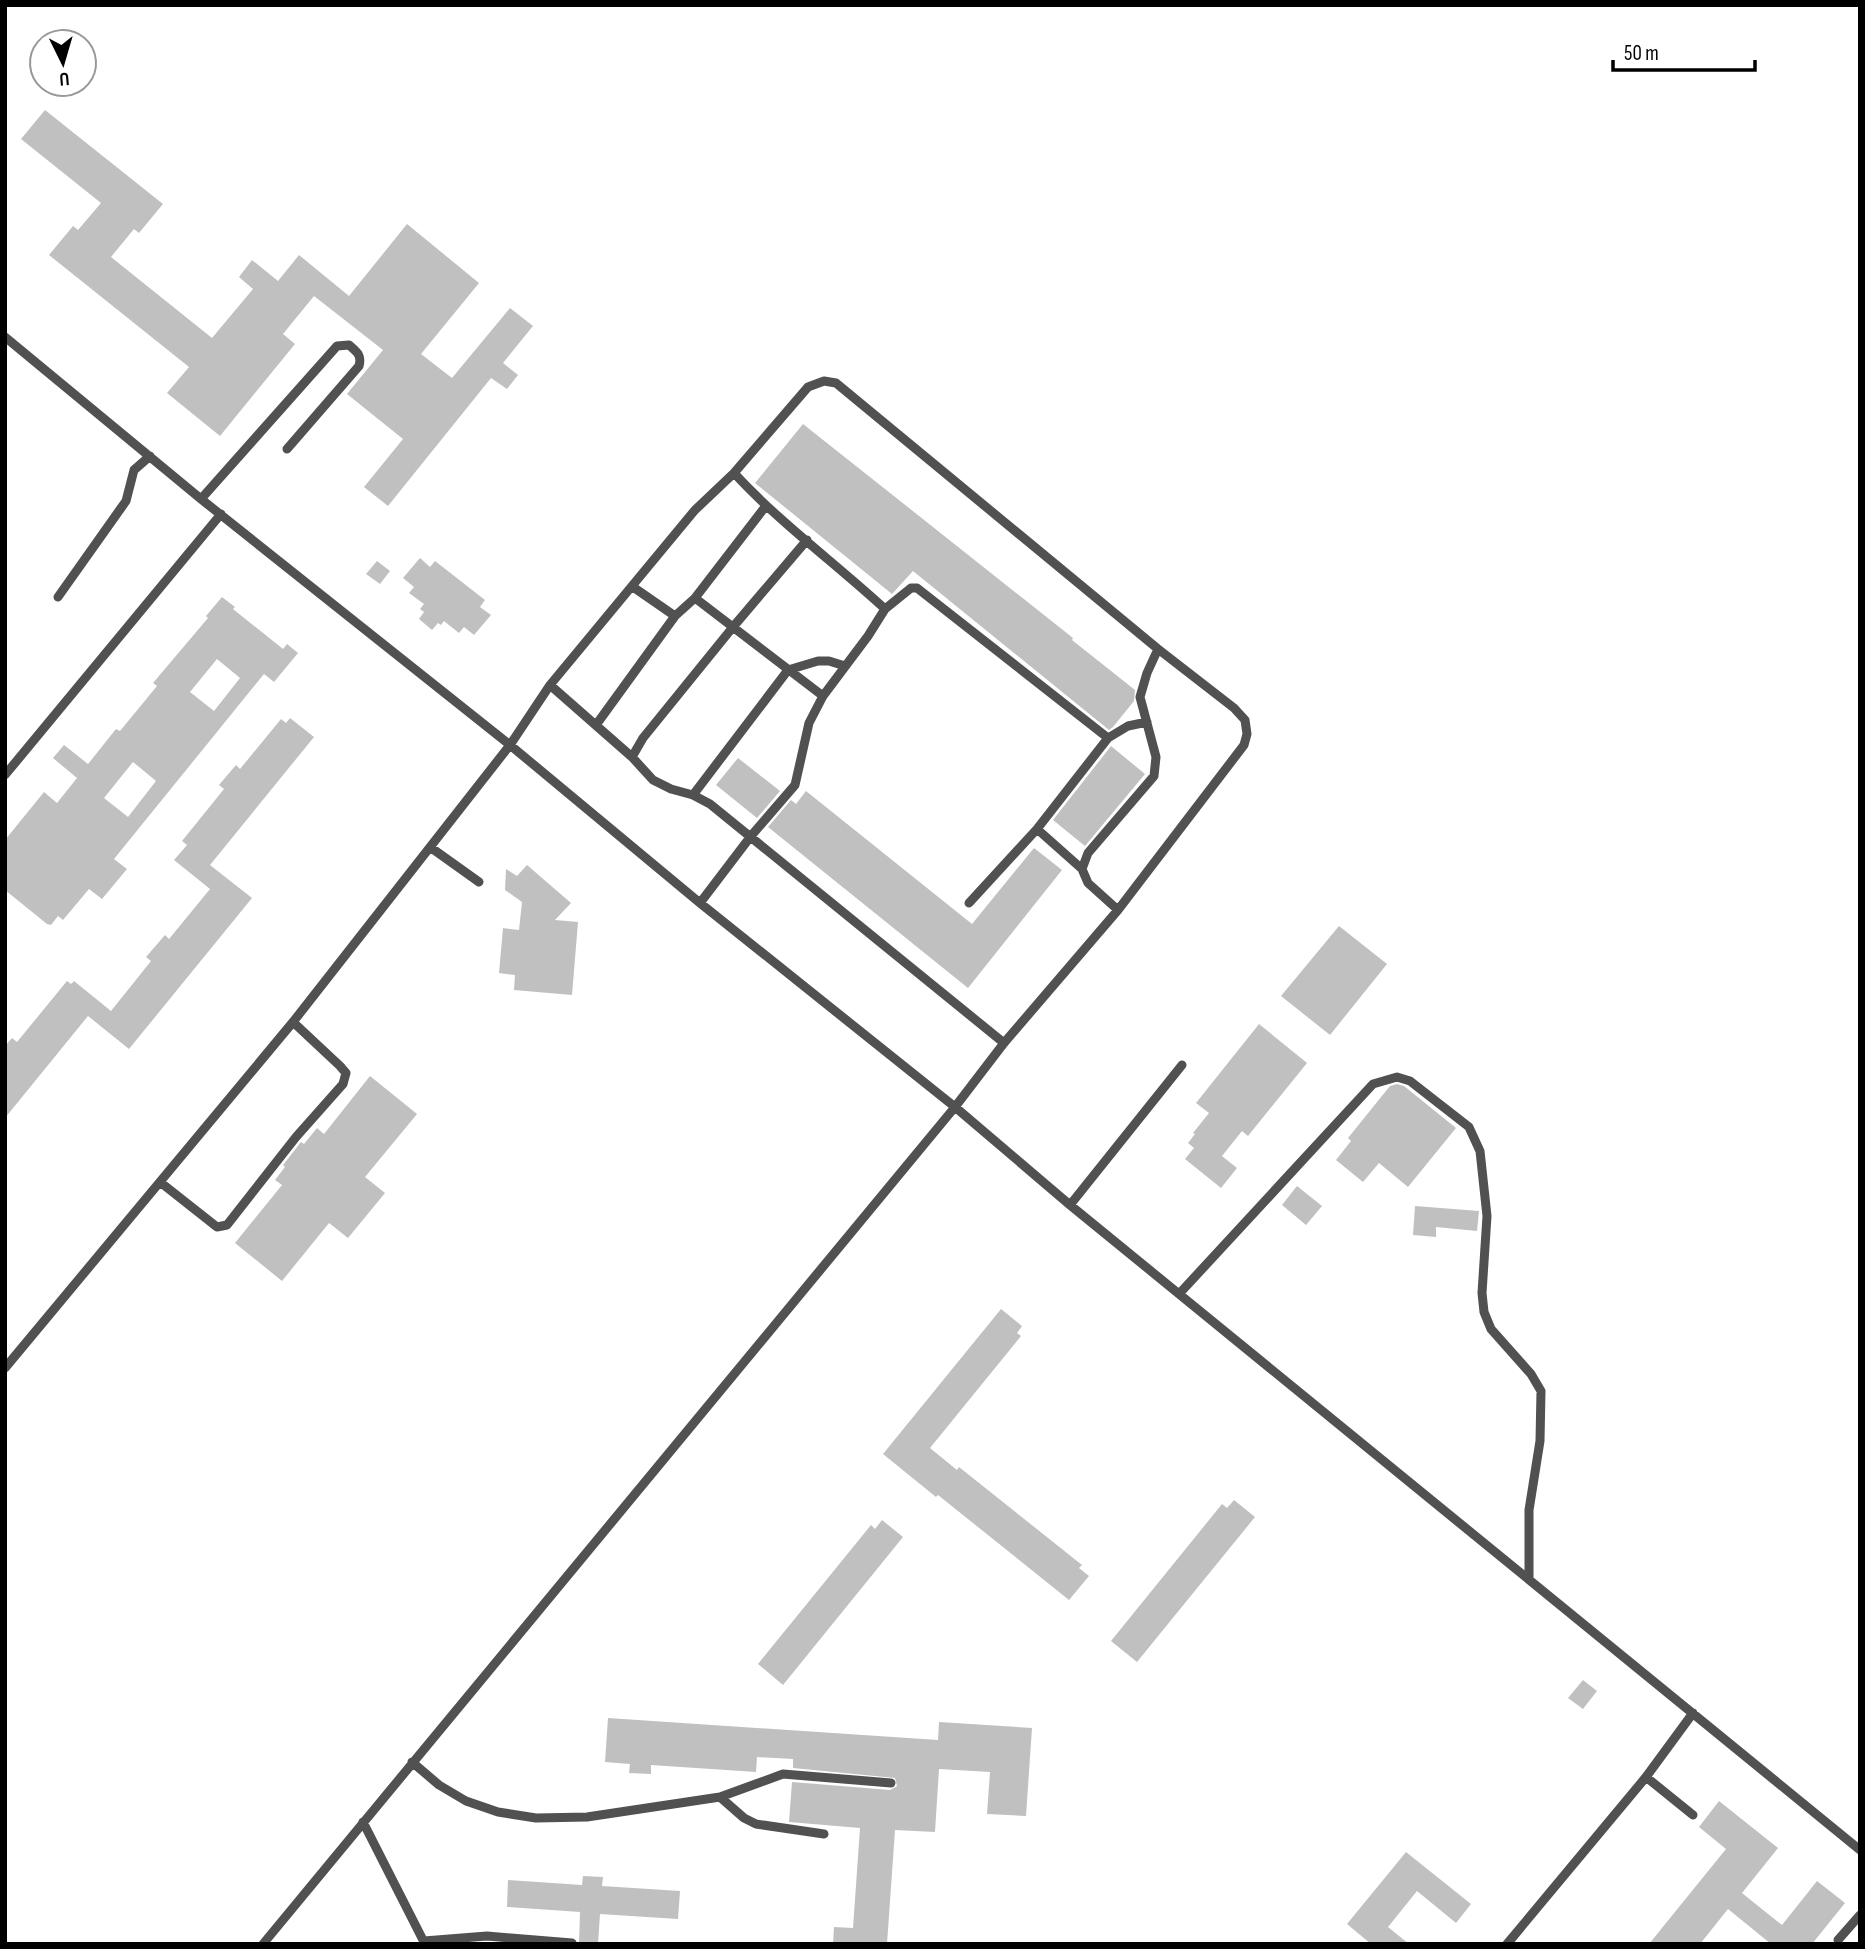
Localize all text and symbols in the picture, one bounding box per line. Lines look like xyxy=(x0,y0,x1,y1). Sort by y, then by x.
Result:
north arrow xyxy=(28,28,98,98)
scale bar xyxy=(1613,28,1755,72)
text: 50 m xyxy=(1624,41,1659,66)
text: U xyxy=(58,67,70,90)

